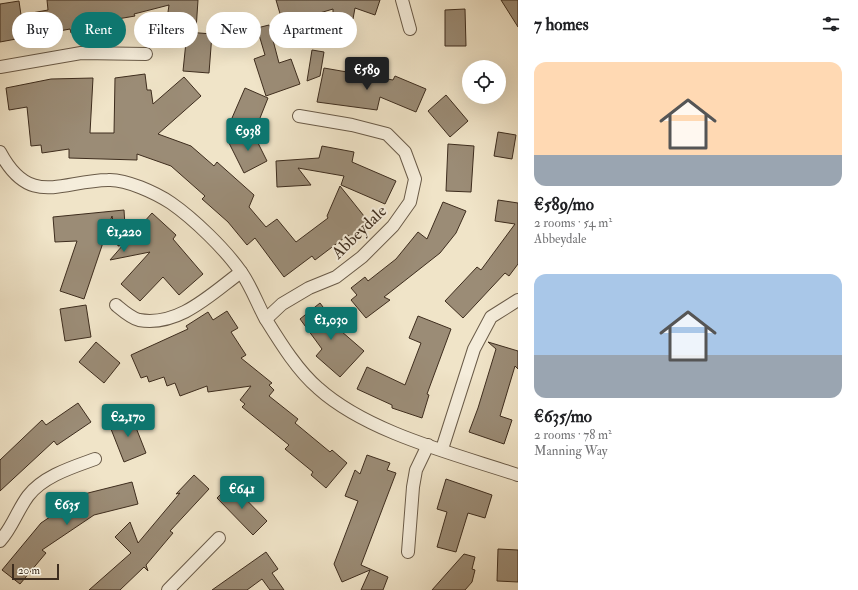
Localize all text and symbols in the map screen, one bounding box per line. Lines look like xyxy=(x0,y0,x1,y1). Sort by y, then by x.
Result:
chip: Buy xyxy=(12,12,63,48)
chip: Rent xyxy=(71,12,126,48)
chip: Filters xyxy=(134,12,198,48)
chip: New xyxy=(206,12,261,48)
chip: Apartment xyxy=(269,12,357,48)
icon: filters xyxy=(820,13,842,35)
text: 7 homes xyxy=(534,14,589,35)
pin: €589 xyxy=(343,57,391,91)
map controls xyxy=(462,60,506,104)
button: locate xyxy=(462,60,506,104)
text: €589 xyxy=(354,62,380,78)
icon: home xyxy=(652,88,724,160)
pin: €938 xyxy=(224,118,272,152)
text: €938 xyxy=(235,123,261,139)
text: €589/mo xyxy=(534,194,594,215)
street label: Abbeydale xyxy=(326,201,392,265)
text: 2 rooms · 54 m² xyxy=(534,215,612,231)
pin: €1,220 xyxy=(91,219,157,253)
text: €1,220 xyxy=(106,224,142,240)
text: Abbeydale xyxy=(534,231,586,247)
icon: home xyxy=(652,300,724,372)
pin: €1,030 xyxy=(298,307,364,341)
text: €1,030 xyxy=(314,312,348,328)
pin: €2,170 xyxy=(95,404,161,438)
text: €635/mo xyxy=(534,406,592,427)
text: €2,170 xyxy=(111,409,145,425)
text: 2 rooms · 78 m² xyxy=(534,427,612,443)
text: Manning Way xyxy=(534,443,608,459)
pin: €641 xyxy=(218,476,266,510)
text: €641 xyxy=(229,481,255,497)
pin: €635 xyxy=(43,492,91,526)
text: €635 xyxy=(55,497,79,513)
scale bar xyxy=(12,562,59,581)
text: 20 m xyxy=(18,564,40,577)

